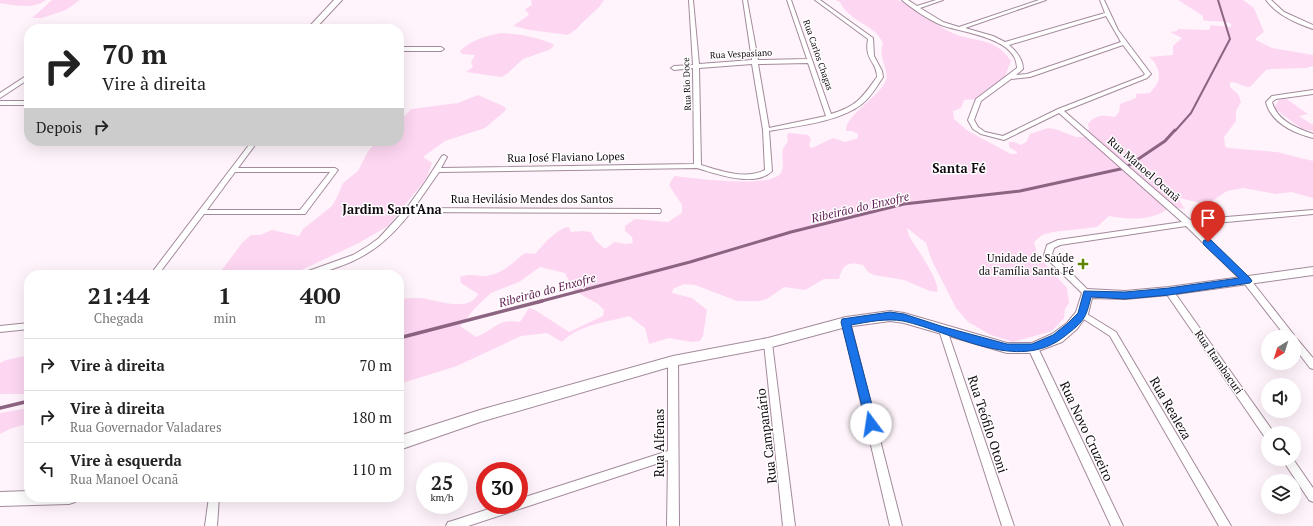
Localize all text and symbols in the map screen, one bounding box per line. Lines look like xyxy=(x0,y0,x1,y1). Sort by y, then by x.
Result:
street label: Rua Carlos Chagas xyxy=(800,18,836,92)
text: 70 m xyxy=(102,35,167,72)
icon: right xyxy=(36,40,88,92)
street label: Rua Vespasiano xyxy=(710,46,772,62)
street label: Rua Rio Doce xyxy=(680,57,694,111)
text: Vire à direita xyxy=(102,71,206,95)
icon: right xyxy=(90,116,112,138)
text: Depois xyxy=(36,117,82,137)
street label: Rua Manoel Ocanã xyxy=(1105,134,1184,205)
street label: Rua José Flaviano Lopes xyxy=(507,149,625,165)
district label: Santa Fé xyxy=(932,159,986,177)
water label: Ribeirão do Enxofre xyxy=(809,188,911,226)
street label: Rua Hevilásio Mendes dos Santos xyxy=(451,192,614,206)
district label: Jardim Sant'Ana xyxy=(342,200,443,218)
pin xyxy=(1191,201,1225,242)
icon: arrive xyxy=(1197,207,1219,229)
place label: Unidade de Saúde da Família Santa Fé xyxy=(979,251,1074,278)
marker: Unidade de Saúde da Família Santa Fé xyxy=(1077,258,1089,270)
water label: Ribeirão do Enxofre xyxy=(496,270,598,310)
text: 21:44 xyxy=(87,279,150,311)
text: 1 xyxy=(218,279,232,311)
text: 400 xyxy=(300,279,340,311)
text: Chegada xyxy=(94,309,144,327)
text: min xyxy=(213,309,236,327)
text: m xyxy=(315,309,326,327)
street label: Rua Itambacuri xyxy=(1192,327,1246,397)
north arrow xyxy=(1261,330,1301,370)
map controls xyxy=(1261,330,1301,514)
icon: right xyxy=(36,354,58,376)
text: Vire à direita xyxy=(70,355,165,375)
text: 70 m xyxy=(359,355,392,375)
street label: Rua Teófilo Otoni xyxy=(964,373,1012,475)
street label: Rua Realeza xyxy=(1146,373,1196,443)
street label: Rua Novo Cruzeiro xyxy=(1056,378,1118,484)
button: sound xyxy=(1261,378,1301,418)
street label: Rua Campanário xyxy=(751,387,781,485)
text: Vire à direita xyxy=(70,398,165,418)
position arrow xyxy=(850,403,892,445)
icon: right xyxy=(36,406,58,428)
text: 180 m xyxy=(351,407,392,427)
street label: Rua Alfenas xyxy=(650,409,668,477)
text: Rua Governador Valadares xyxy=(70,418,222,436)
button: search xyxy=(1261,426,1301,466)
text: Vire à esquerda xyxy=(70,450,182,470)
icon: left xyxy=(36,458,58,480)
text: 110 m xyxy=(351,459,392,479)
speed limit sign: 30 xyxy=(476,462,528,514)
text: 25 xyxy=(431,469,453,496)
text: Rua Manoel Ocanã xyxy=(70,470,178,488)
button: layers xyxy=(1261,474,1301,514)
text: km/h xyxy=(430,491,454,504)

